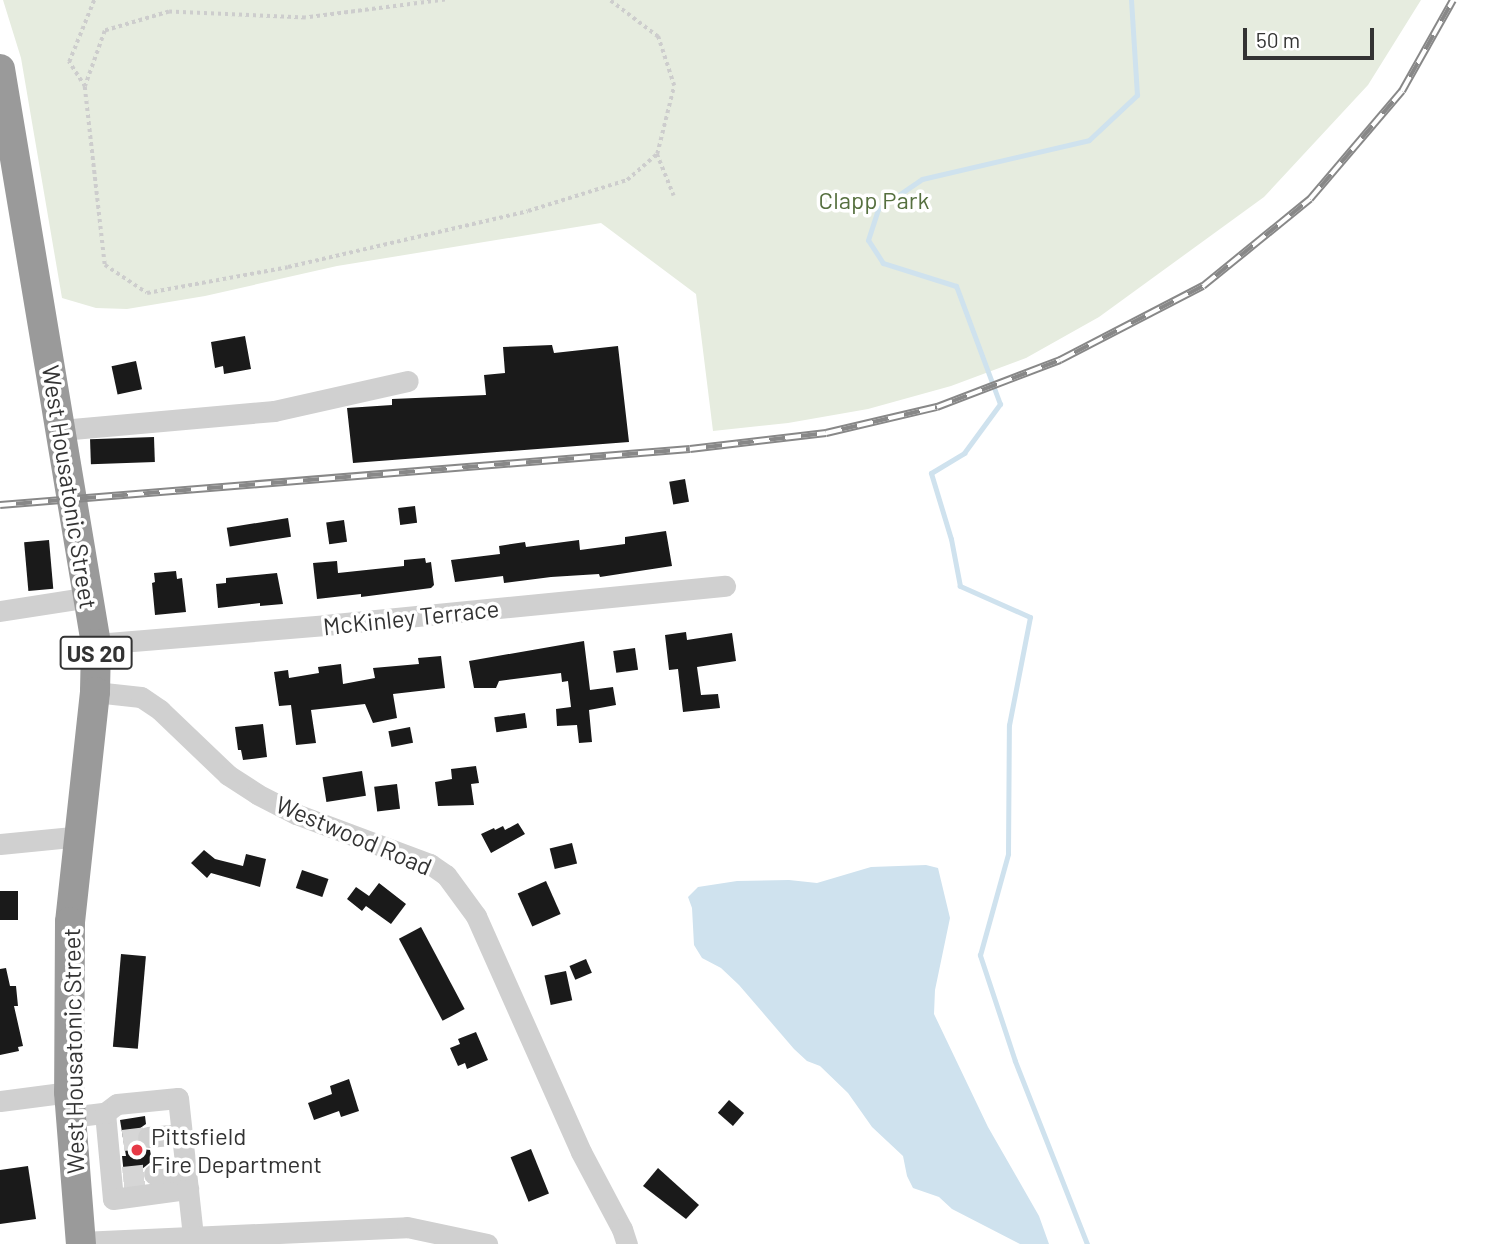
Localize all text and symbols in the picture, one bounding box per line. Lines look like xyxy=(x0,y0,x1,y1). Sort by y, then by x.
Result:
scale bar xyxy=(1247,14,1378,58)
text: 50 m xyxy=(1256,27,1300,52)
park label: Clapp Park xyxy=(819,186,929,214)
street label: West Housatonic Street xyxy=(37,363,103,611)
street label: McKinley Terrace xyxy=(322,593,500,641)
road number: US 20 xyxy=(59,634,133,673)
street label: Westwood Road xyxy=(272,789,436,881)
street label: West Housatonic Street xyxy=(56,928,90,1174)
place label: Pittsfield Fire Department xyxy=(151,1122,322,1178)
marker: Pittsfield Fire Department xyxy=(129,1142,145,1158)

